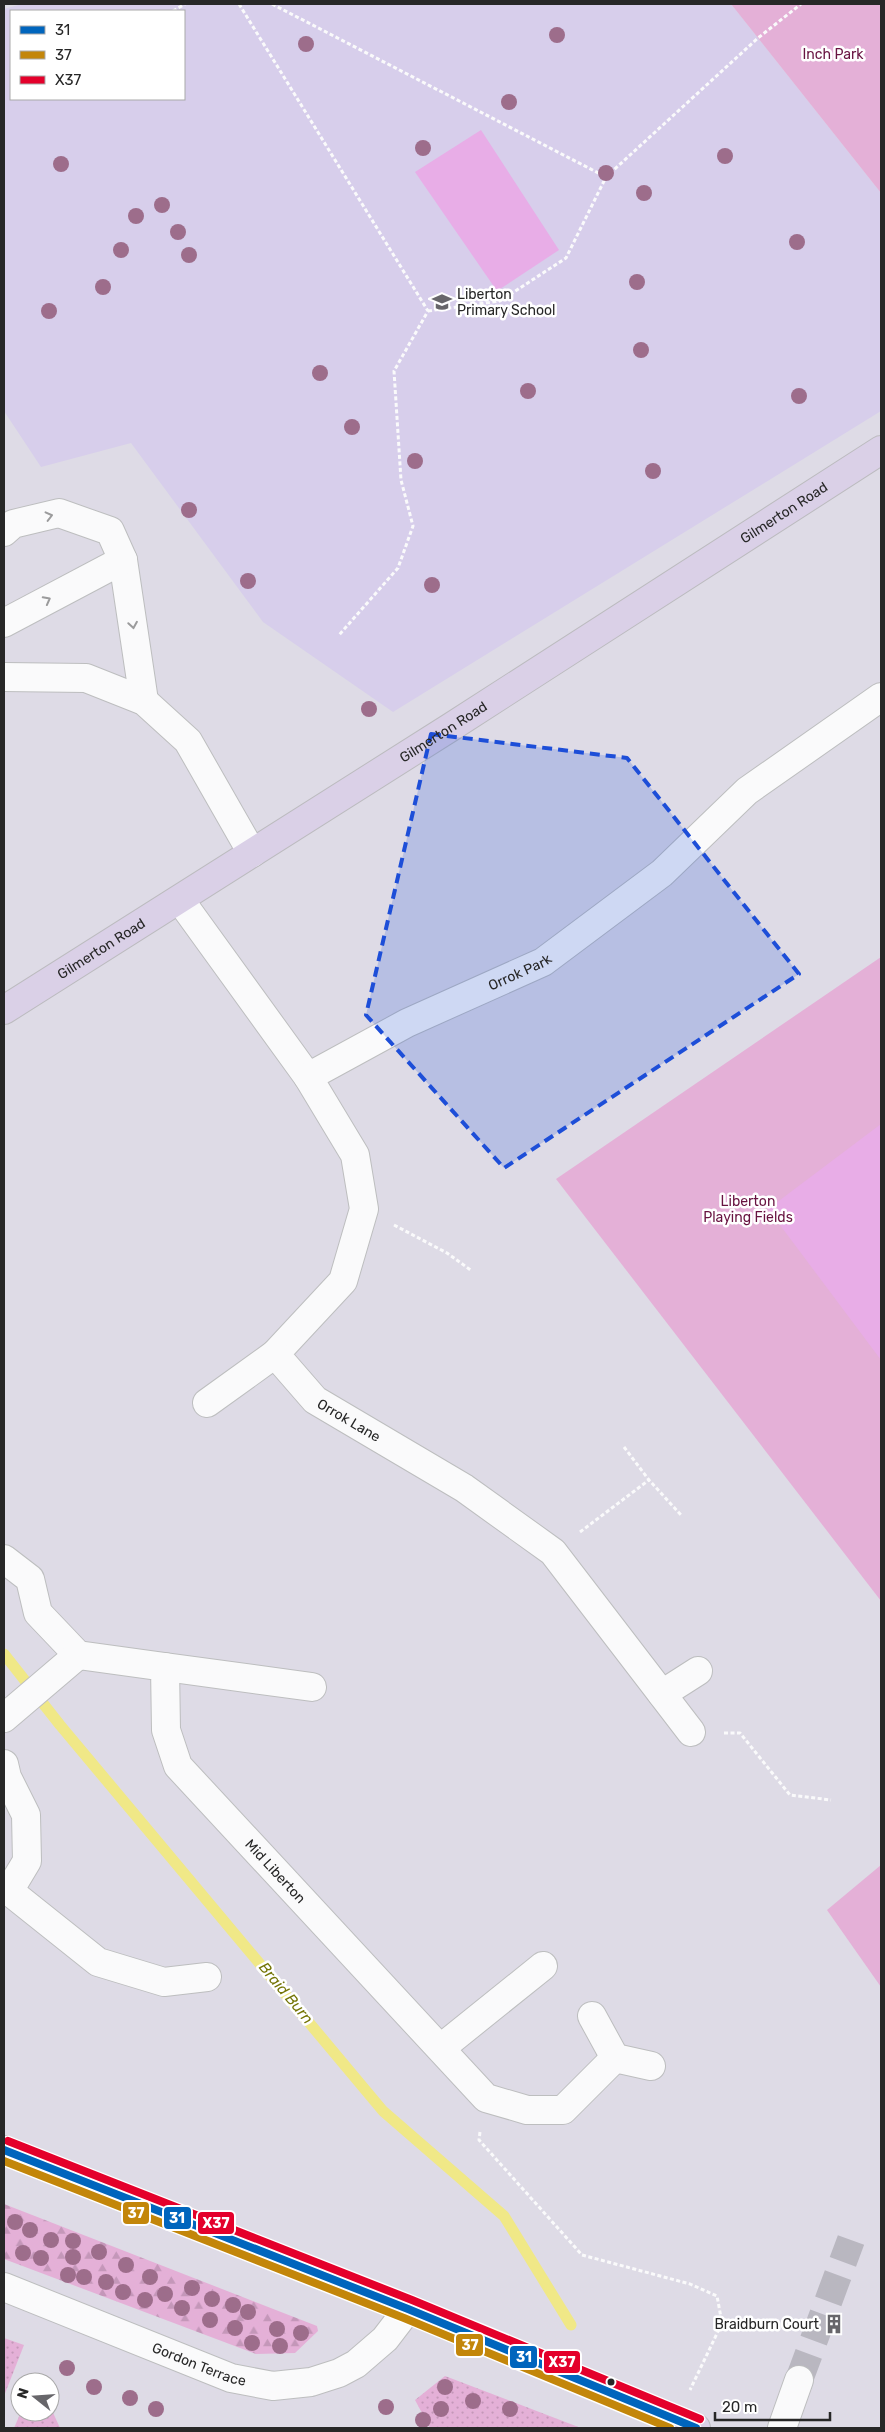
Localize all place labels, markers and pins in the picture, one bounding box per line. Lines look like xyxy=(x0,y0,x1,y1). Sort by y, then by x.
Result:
place label: Liberton Primary School xyxy=(457,286,555,319)
school or university icon: Liberton Primary School xyxy=(431,291,453,313)
building icon: Braidburn Court xyxy=(823,2313,845,2335)
place label: Braidburn Court xyxy=(714,2316,820,2333)
unlabelled marker xyxy=(606,2377,616,2387)

